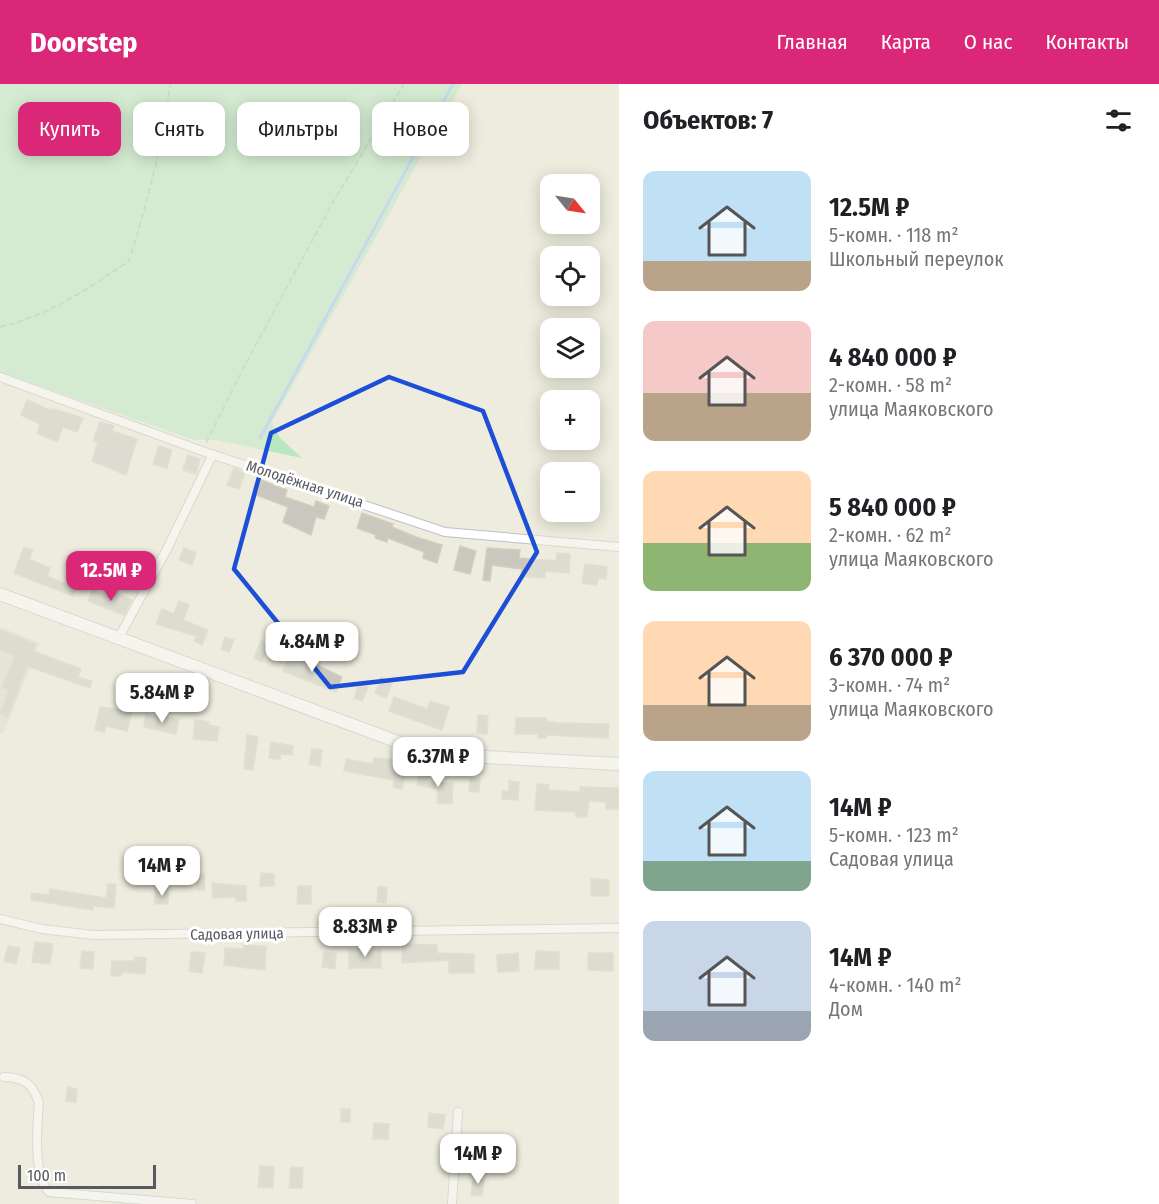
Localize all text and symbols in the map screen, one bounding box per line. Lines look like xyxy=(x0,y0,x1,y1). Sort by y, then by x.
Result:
text: Doorstep xyxy=(30,26,138,59)
text: Главная xyxy=(777,29,848,55)
text: Карта xyxy=(881,29,931,55)
text: О нас xyxy=(964,29,1012,55)
text: Контакты xyxy=(1045,29,1129,55)
chip: Купить xyxy=(18,102,121,156)
chip: Снять xyxy=(133,102,225,156)
chip: Фильтры xyxy=(237,102,360,156)
chip: Новое xyxy=(372,102,469,156)
icon: filters xyxy=(1102,104,1135,137)
text: Объектов: 7 xyxy=(643,105,773,136)
north arrow xyxy=(540,174,600,234)
map controls xyxy=(540,174,600,522)
text: 12.5M ₽ xyxy=(829,192,909,223)
icon: home xyxy=(691,195,763,267)
text: 5-комн. · 118 m² xyxy=(829,223,959,247)
button: locate xyxy=(540,246,600,306)
text: Школьный переулок xyxy=(829,247,1004,271)
button: layers xyxy=(540,318,600,378)
text: 4 840 000 ₽ xyxy=(829,342,957,373)
icon: home xyxy=(691,345,763,417)
text: 2-комн. · 58 m² xyxy=(829,373,952,397)
button: + xyxy=(540,390,600,450)
text: улица Маяковского xyxy=(829,397,993,421)
street label: Молодёжная улица xyxy=(244,457,366,511)
button: − xyxy=(540,462,600,522)
text: 5 840 000 ₽ xyxy=(829,492,956,523)
icon: home xyxy=(691,495,763,567)
text: 2-комн. · 62 m² xyxy=(829,523,951,547)
text: улица Маяковского xyxy=(829,547,993,571)
pin: 12.5M ₽ xyxy=(56,551,166,602)
text: 12.5M ₽ xyxy=(80,558,142,582)
pin: 4.84M ₽ xyxy=(257,622,367,673)
text: 4.84M ₽ xyxy=(279,629,345,653)
text: 6 370 000 ₽ xyxy=(829,642,953,673)
icon: home xyxy=(691,645,763,717)
pin: 5.84M ₽ xyxy=(107,673,217,724)
text: 3-комн. · 74 m² xyxy=(829,673,950,697)
text: 5.84M ₽ xyxy=(130,680,194,704)
text: улица Маяковского xyxy=(829,697,993,721)
pin: 6.37M ₽ xyxy=(383,737,493,788)
text: 6.37M ₽ xyxy=(407,744,469,768)
text: 14M ₽ xyxy=(829,792,892,823)
icon: home xyxy=(691,795,763,867)
text: 5-комн. · 123 m² xyxy=(829,823,959,847)
pin: 14M ₽ xyxy=(120,846,204,897)
text: Садовая улица xyxy=(829,847,954,871)
text: 14M ₽ xyxy=(138,853,186,877)
pin: 8.83M ₽ xyxy=(310,907,420,958)
text: 8.83M ₽ xyxy=(333,914,397,938)
street label: Садовая улица xyxy=(190,924,284,944)
text: 14M ₽ xyxy=(829,942,892,973)
icon: home xyxy=(691,945,763,1017)
text: 4-комн. · 140 m² xyxy=(829,973,962,997)
text: Дом xyxy=(829,997,863,1021)
pin: 14M ₽ xyxy=(436,1134,520,1185)
text: 14M ₽ xyxy=(454,1141,502,1165)
scale bar xyxy=(18,1162,156,1190)
text: 100 m xyxy=(27,1166,66,1185)

